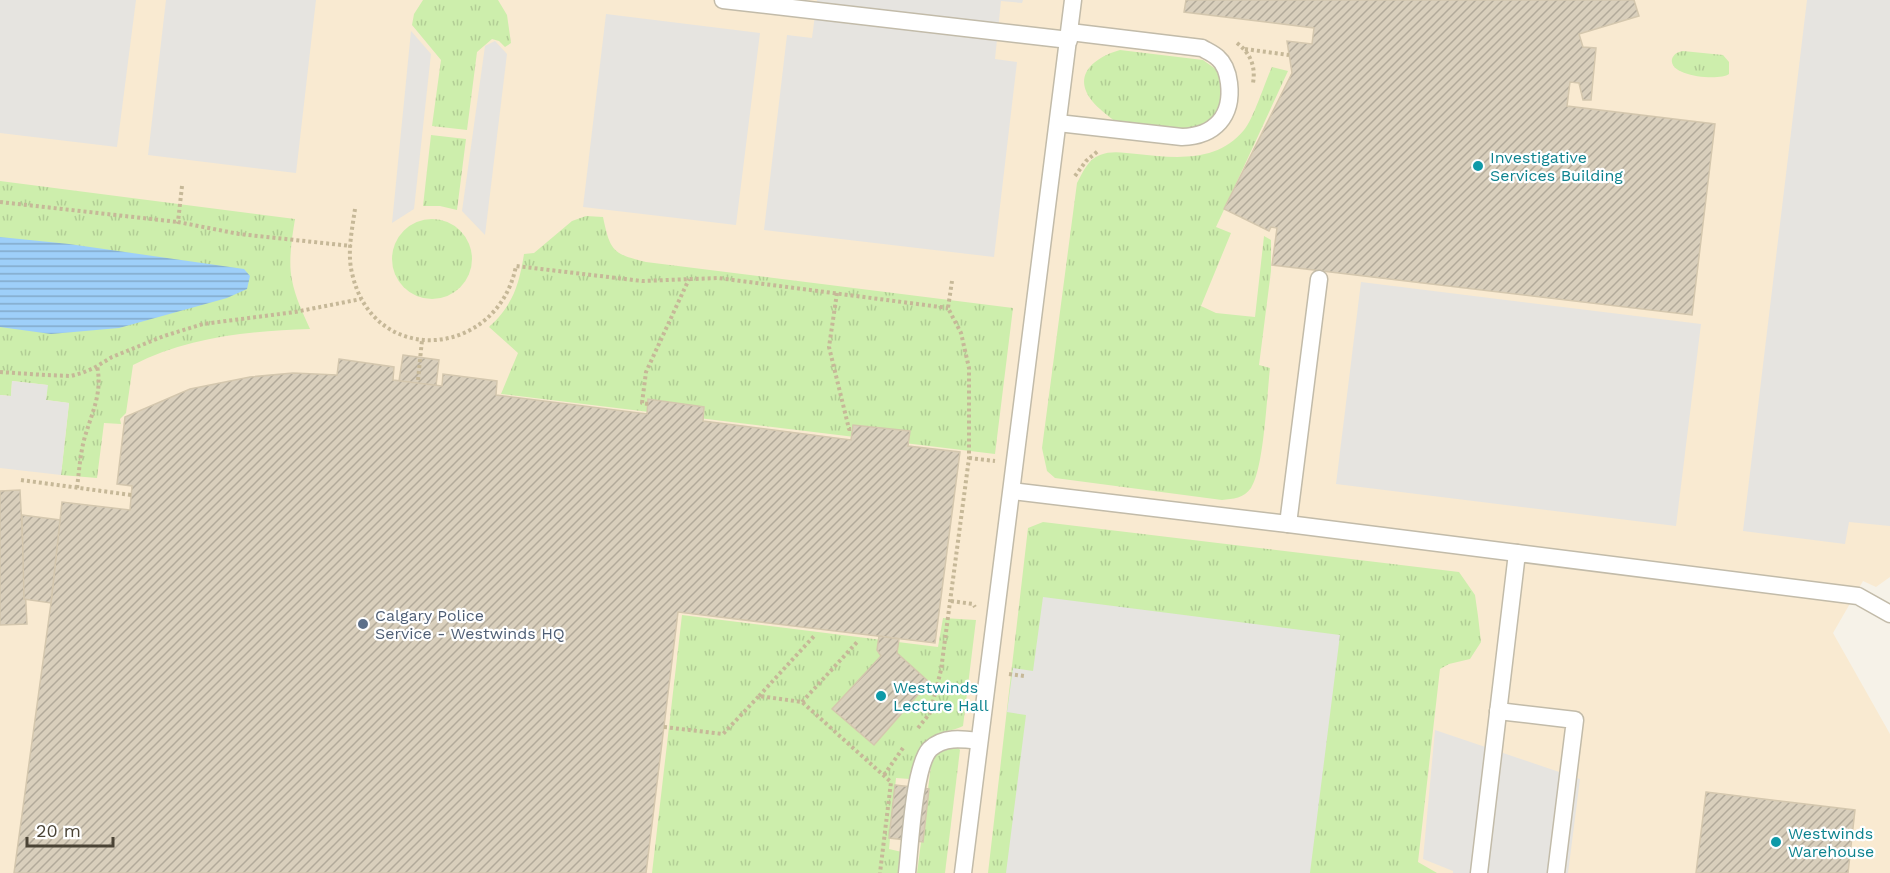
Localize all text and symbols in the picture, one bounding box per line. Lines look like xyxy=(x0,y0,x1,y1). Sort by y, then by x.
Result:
place label: Investigative Services Building xyxy=(1490,148,1623,185)
marker: Investigative Services Building xyxy=(1471,159,1485,173)
place label: Calgary Police Service - Westwinds HQ xyxy=(375,606,565,643)
marker: Calgary Police Service - Westwinds HQ xyxy=(356,617,370,631)
place label: Westwinds Lecture Hall xyxy=(893,678,989,715)
marker: Westwinds Lecture Hall xyxy=(874,689,888,703)
scale bar xyxy=(27,810,112,848)
text: 20 m xyxy=(36,820,81,841)
place label: Westwinds Warehouse xyxy=(1788,824,1874,861)
marker: Westwinds Warehouse xyxy=(1769,835,1783,849)

